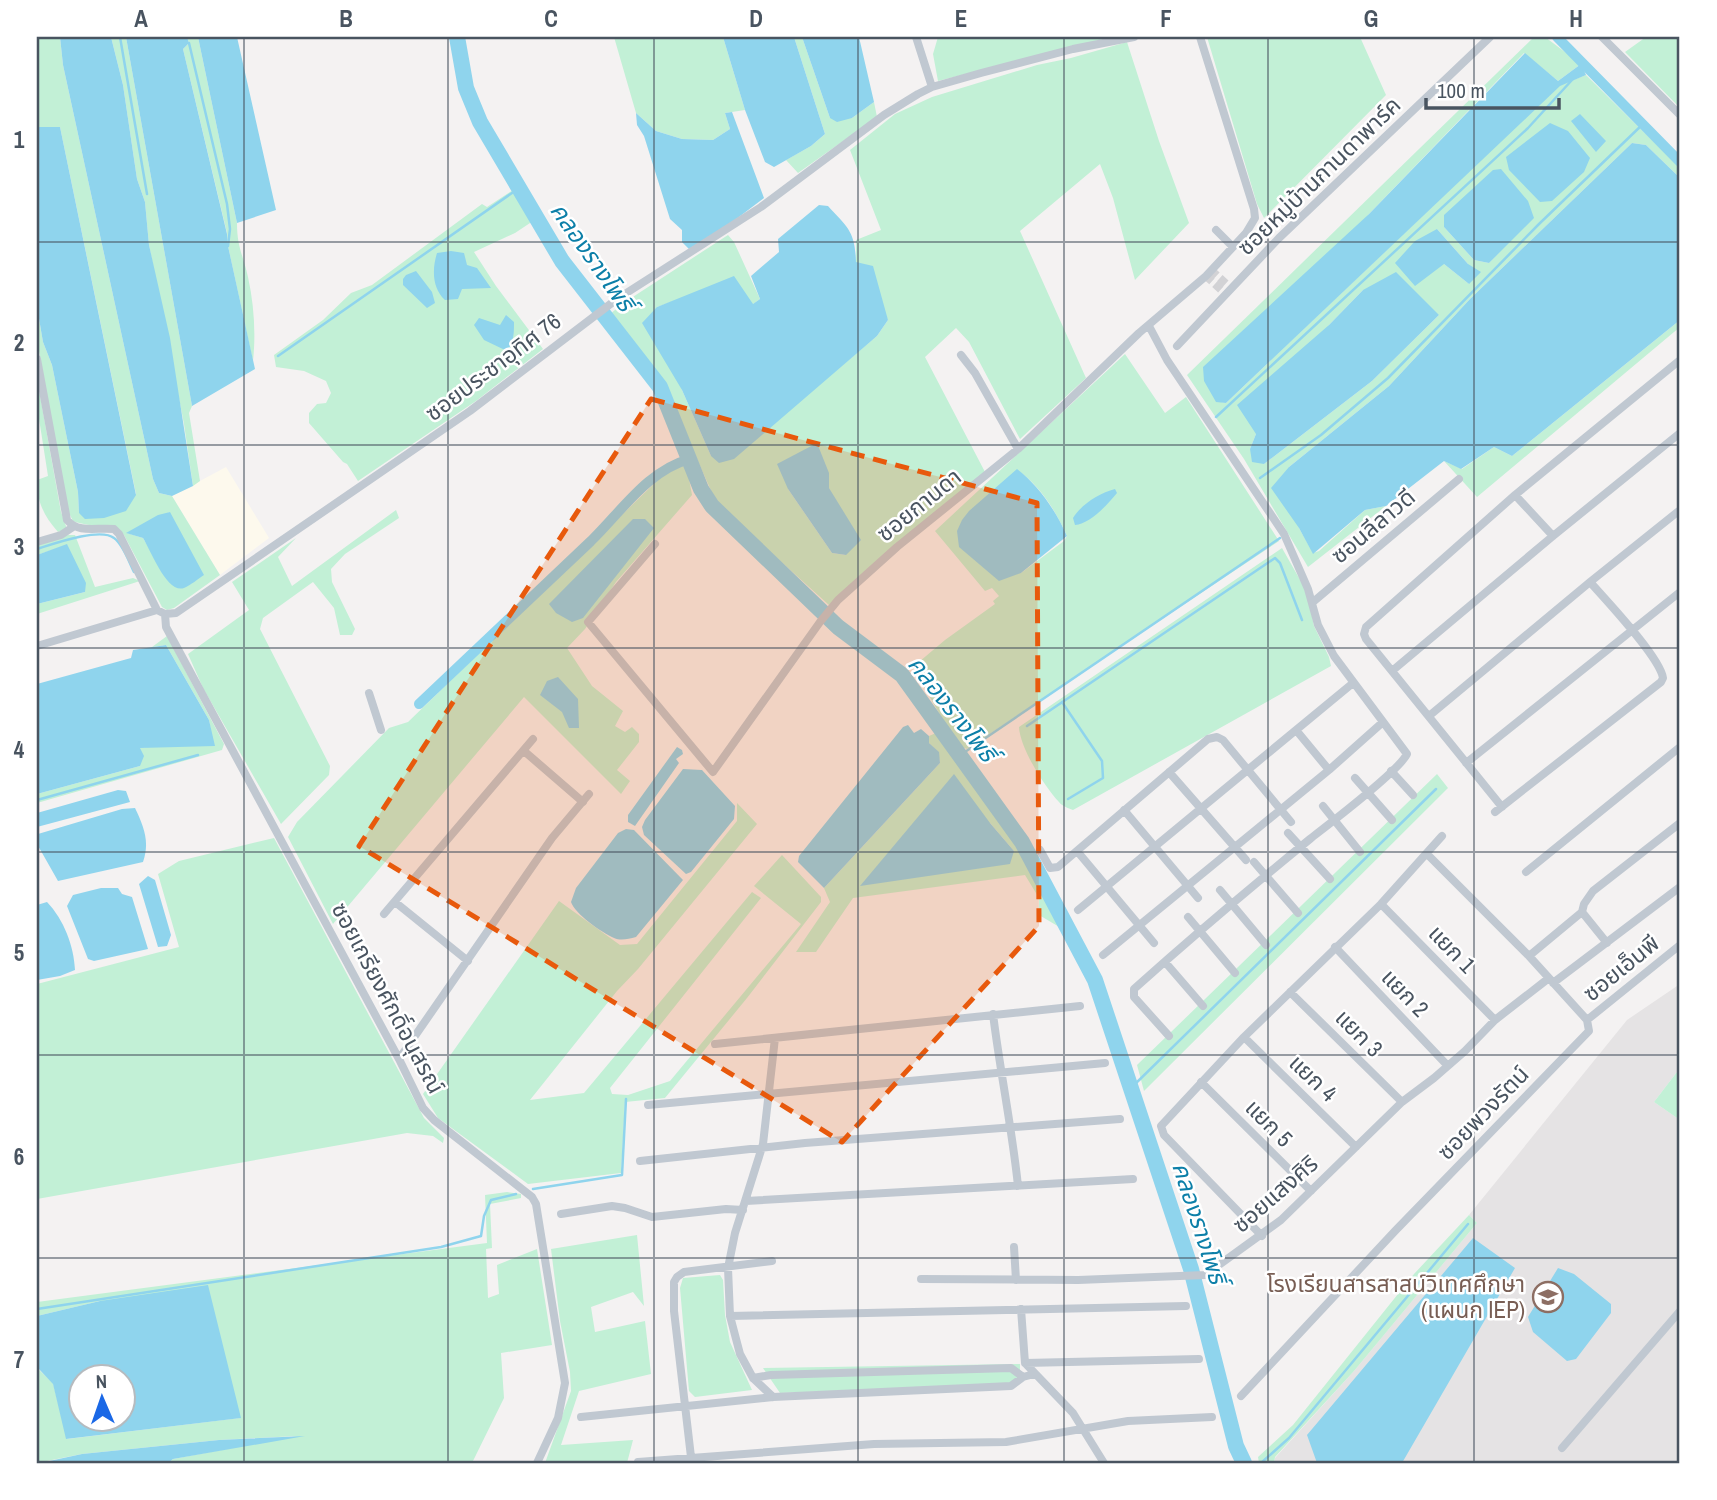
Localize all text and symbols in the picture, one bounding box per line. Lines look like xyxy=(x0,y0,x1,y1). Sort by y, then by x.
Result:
text: A xyxy=(134,3,148,34)
text: B xyxy=(339,3,353,34)
text: C xyxy=(544,3,558,34)
text: D xyxy=(749,3,763,34)
text: E xyxy=(955,3,967,34)
text: F xyxy=(1160,3,1172,34)
text: G xyxy=(1364,3,1378,34)
text: H xyxy=(1569,3,1583,34)
scale bar xyxy=(1426,66,1560,110)
text: 100 m xyxy=(1437,76,1485,105)
street label: ซอยหมู่บ้านกานดาพาร์ค xyxy=(1230,89,1407,262)
text: 1 xyxy=(14,124,25,155)
water label: คลองรางโพธิ์ xyxy=(544,196,646,323)
street label: ซอยประชาอุทิศ 76 xyxy=(419,305,567,428)
text: 2 xyxy=(14,327,24,358)
street label: ซอยกานดา xyxy=(870,461,967,548)
street label: ซอนลีลาวดี xyxy=(1324,481,1421,570)
text: 3 xyxy=(14,531,24,562)
water label: คลองรางโพธิ์ xyxy=(901,649,1008,773)
text: 4 xyxy=(14,734,25,765)
street label: ซอยเกรียงศักดิ์อนุสรณ์ xyxy=(325,897,452,1099)
street label: แยก 1 xyxy=(1422,918,1483,980)
street label: ซอยเอ็นพี xyxy=(1576,927,1665,1008)
text: 5 xyxy=(14,937,24,968)
street label: แยก 2 xyxy=(1375,962,1436,1023)
street label: แยก 3 xyxy=(1329,1002,1390,1063)
street label: แยก 4 xyxy=(1283,1047,1344,1108)
street label: ซอยพวงรัตน์ xyxy=(1430,1059,1535,1166)
street label: แยก 5 xyxy=(1239,1092,1300,1153)
text: 6 xyxy=(14,1141,24,1172)
street label: ซอยแสงศิริ xyxy=(1225,1148,1324,1239)
water label: คลองรางโพธิ์ xyxy=(1165,1158,1237,1294)
place label: โรงเรียนสารสาสน์วิเทศศึกษา (แผนก IEP) xyxy=(1267,1268,1525,1325)
school or university icon: โรงเรียนสารสาสน์วิเทศศึกษา (แผนก IEP) xyxy=(1531,1280,1565,1314)
text: 7 xyxy=(14,1344,24,1375)
north arrow xyxy=(66,1364,136,1434)
text: N xyxy=(95,1368,107,1394)

